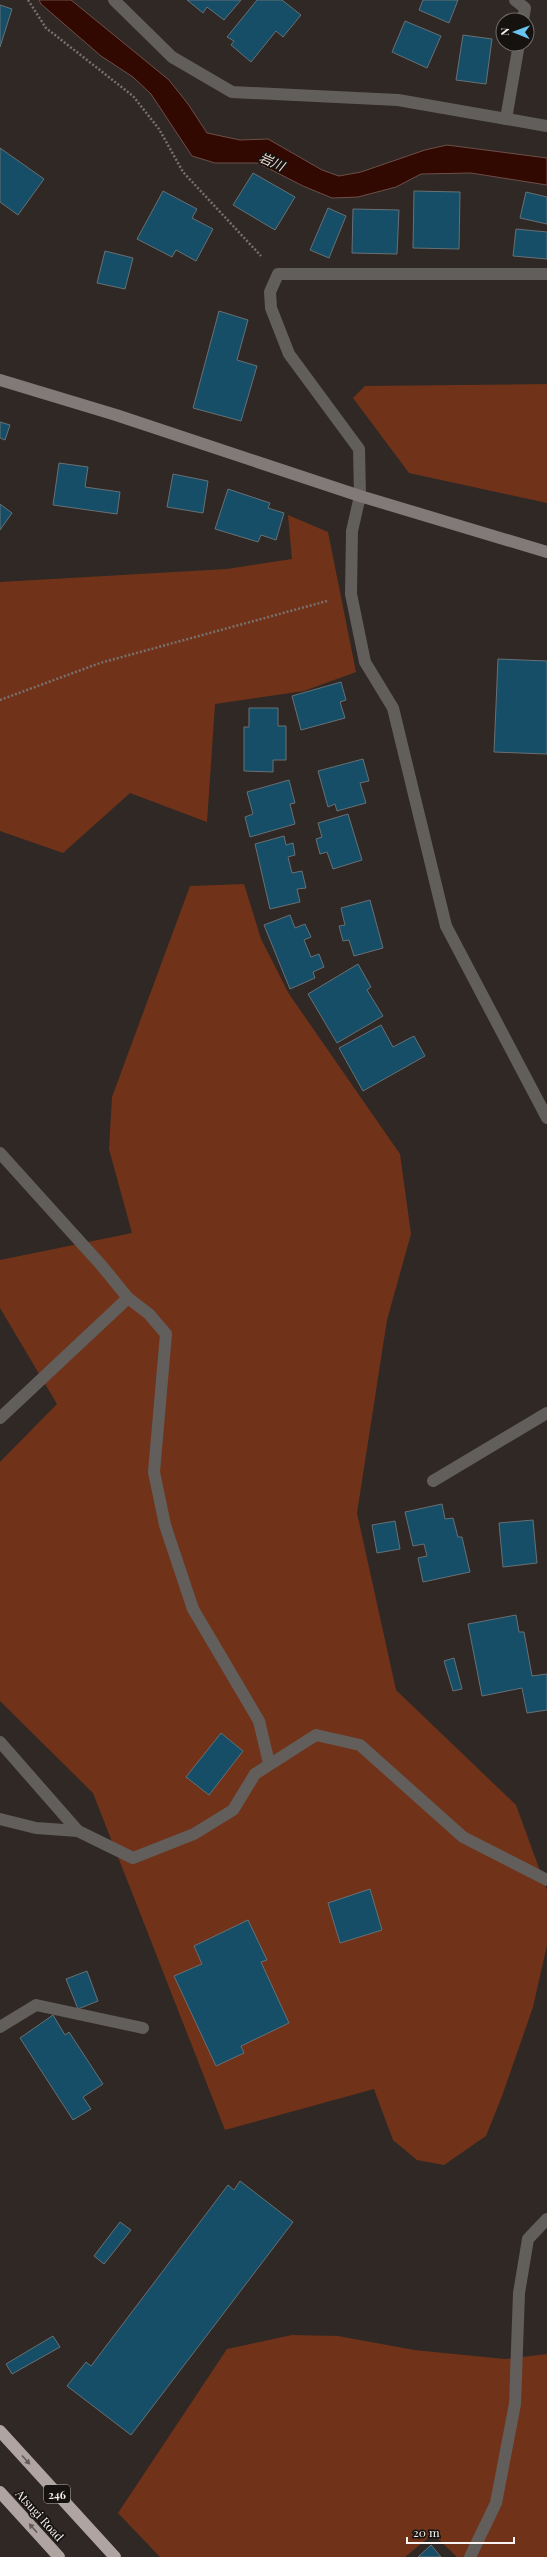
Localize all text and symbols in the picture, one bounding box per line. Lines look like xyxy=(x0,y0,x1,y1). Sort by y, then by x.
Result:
north arrow xyxy=(495,12,535,52)
text: N xyxy=(497,28,512,36)
water label: 岩川 xyxy=(257,148,289,175)
one-way arrow xyxy=(22,2455,31,2465)
street label: Atsugi Road xyxy=(12,2485,67,2544)
road number: 246 xyxy=(44,2485,70,2503)
scale bar xyxy=(407,2519,514,2545)
one-way arrow xyxy=(28,2523,38,2533)
text: 20 m xyxy=(413,2524,440,2540)

